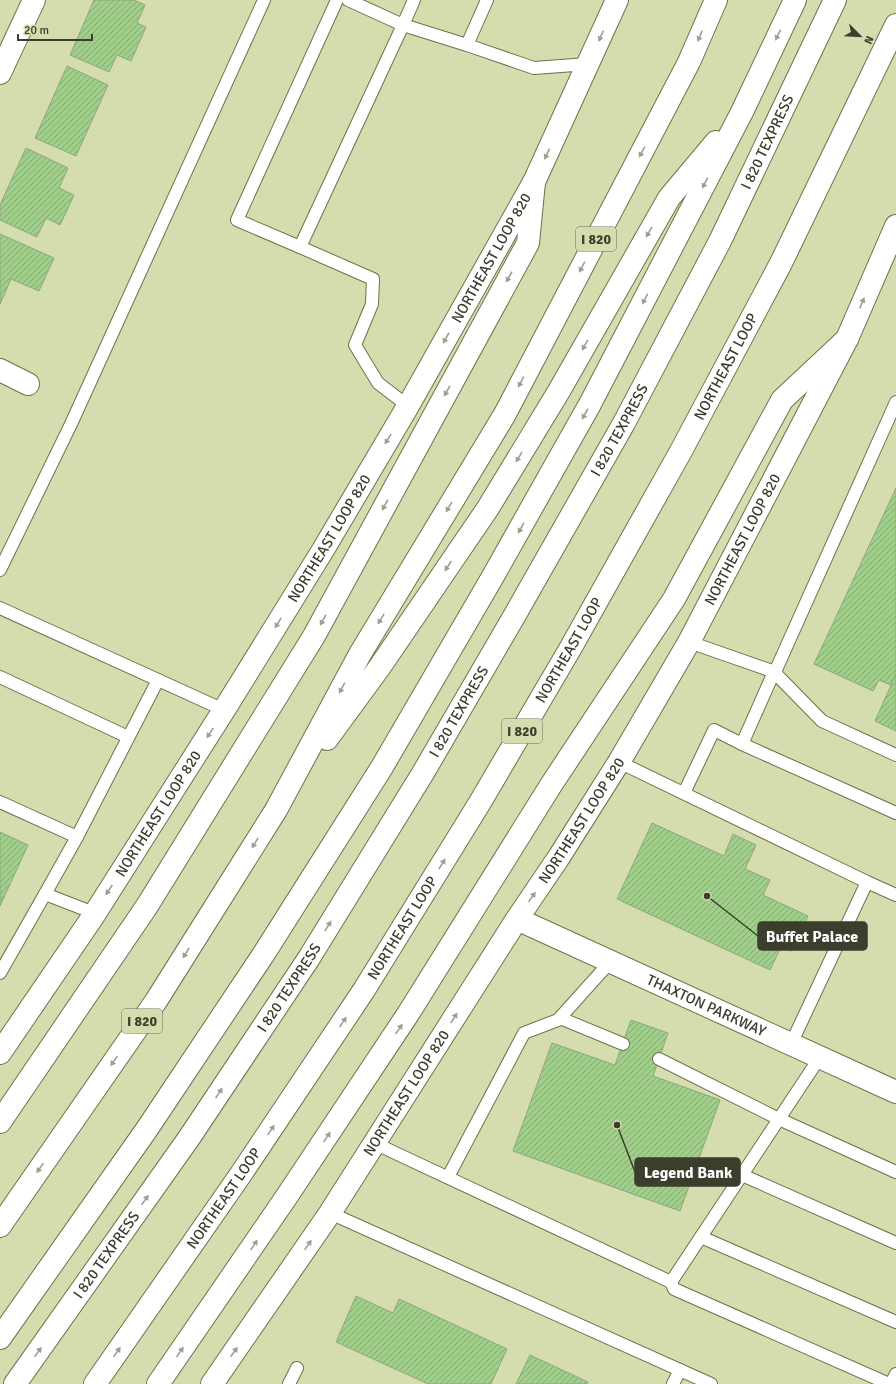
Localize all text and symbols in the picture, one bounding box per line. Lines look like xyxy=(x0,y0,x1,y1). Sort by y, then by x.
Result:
scale bar xyxy=(18,16,92,42)
north arrow xyxy=(840,16,880,56)
text: 20 m xyxy=(24,23,49,38)
one-way arrow xyxy=(598,30,604,42)
one-way arrow xyxy=(697,30,703,41)
one-way arrow xyxy=(775,30,781,41)
text: N xyxy=(861,34,876,46)
street label: I 820 TEXPRESS xyxy=(737,92,797,192)
one-way arrow xyxy=(638,146,645,158)
one-way arrow xyxy=(544,148,550,160)
one-way arrow xyxy=(701,178,708,189)
street label: NORTHEAST LOOP 820 xyxy=(448,190,535,326)
one-way arrow xyxy=(646,226,653,238)
road number: I 820 xyxy=(576,227,616,251)
one-way arrow xyxy=(578,261,585,273)
one-way arrow xyxy=(506,271,513,283)
one-way arrow xyxy=(642,293,648,305)
one-way arrow xyxy=(860,297,866,309)
street label: NORTHEAST LOOP xyxy=(690,310,762,423)
one-way arrow xyxy=(443,332,450,344)
one-way arrow xyxy=(582,339,589,351)
one-way arrow xyxy=(518,376,525,388)
street label: I 820 TEXPRESS xyxy=(587,381,652,480)
one-way arrow xyxy=(444,385,451,397)
one-way arrow xyxy=(581,408,588,420)
one-way arrow xyxy=(385,433,392,445)
one-way arrow xyxy=(515,452,523,462)
street label: NORTHEAST LOOP 820 xyxy=(284,471,375,606)
street label: NORTHEAST LOOP 820 xyxy=(701,471,784,608)
one-way arrow xyxy=(382,500,388,511)
one-way arrow xyxy=(445,501,452,513)
one-way arrow xyxy=(518,522,524,533)
one-way arrow xyxy=(444,561,452,571)
street label: NORTHEAST LOOP xyxy=(531,594,606,706)
one-way arrow xyxy=(378,613,385,625)
one-way arrow xyxy=(319,614,326,625)
one-way arrow xyxy=(274,618,282,628)
street label: I 820 TEXPRESS xyxy=(425,663,492,761)
one-way arrow xyxy=(338,682,345,694)
road number: I 820 xyxy=(502,719,542,743)
one-way arrow xyxy=(206,727,213,739)
street label: NORTHEAST LOOP 820 xyxy=(112,747,205,880)
street label: NORTHEAST LOOP 820 xyxy=(535,754,629,887)
one-way arrow xyxy=(251,838,259,848)
one-way arrow xyxy=(438,858,445,870)
street label: NORTHEAST LOOP xyxy=(364,873,441,983)
one-way arrow xyxy=(105,885,113,895)
one-way arrow xyxy=(528,892,536,902)
one-way arrow xyxy=(325,920,332,932)
callout: Buffet Palace xyxy=(758,922,867,950)
text: Buffet Palace xyxy=(766,927,858,947)
street label: I 820 TEXPRESS xyxy=(253,940,325,1035)
one-way arrow xyxy=(182,947,189,959)
street label: THAXTON PARKWAY xyxy=(644,970,769,1041)
road number: I 820 xyxy=(122,1009,162,1033)
one-way arrow xyxy=(450,1013,458,1023)
one-way arrow xyxy=(339,1017,347,1027)
one-way arrow xyxy=(395,1023,403,1034)
street label: NORTHEAST LOOP 820 xyxy=(360,1027,453,1159)
one-way arrow xyxy=(110,1056,118,1067)
one-way arrow xyxy=(215,1088,223,1098)
one-way arrow xyxy=(267,1124,274,1136)
one-way arrow xyxy=(323,1131,330,1143)
street label: NORTHEAST LOOP xyxy=(183,1145,265,1252)
callout: Legend Bank xyxy=(635,1158,740,1186)
one-way arrow xyxy=(36,1163,44,1173)
text: Legend Bank xyxy=(644,1163,733,1183)
one-way arrow xyxy=(141,1195,149,1206)
street label: I 820 TEXPRESS xyxy=(69,1208,143,1302)
one-way arrow xyxy=(250,1239,258,1250)
one-way arrow xyxy=(304,1240,312,1250)
one-way arrow xyxy=(177,1346,184,1358)
one-way arrow xyxy=(34,1347,42,1357)
one-way arrow xyxy=(113,1347,121,1357)
one-way arrow xyxy=(230,1347,238,1357)

